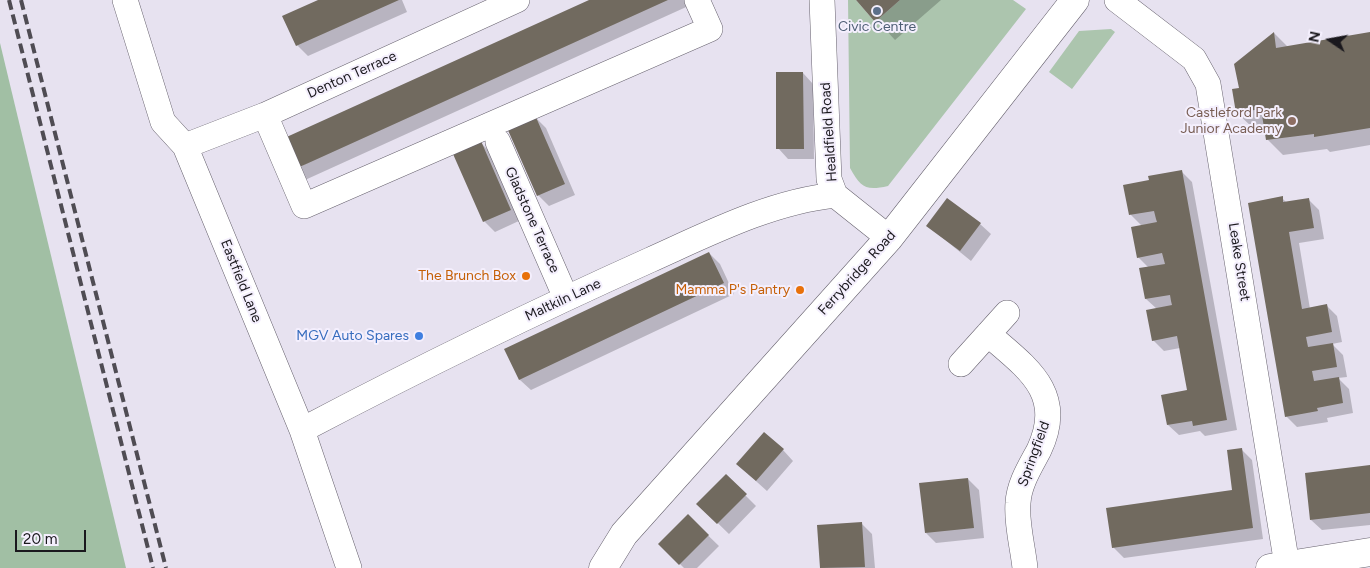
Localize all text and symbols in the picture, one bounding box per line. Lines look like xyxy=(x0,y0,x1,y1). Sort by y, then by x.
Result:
marker: Civic Centre xyxy=(871,5,883,17)
north arrow xyxy=(1305,15,1355,65)
place label: Civic Centre xyxy=(838,19,916,35)
text: N xyxy=(1305,30,1324,44)
street label: Denton Terrace xyxy=(305,48,399,102)
street label: Healdfield Road xyxy=(817,82,841,182)
place label: Castleford Park Junior Academy xyxy=(1180,105,1282,138)
marker: Castleford Park Junior Academy xyxy=(1286,115,1298,127)
street label: Gladstone Terrace xyxy=(501,164,563,276)
street label: Leake Street xyxy=(1225,222,1253,302)
street label: Ferrybridge Road xyxy=(815,227,899,319)
street label: Eastfield Lane xyxy=(217,237,265,325)
place label: The Brunch Box xyxy=(418,268,516,284)
marker: The Brunch Box xyxy=(520,270,532,282)
street label: Maltkiln Lane xyxy=(522,275,604,325)
place label: Mamma P's Pantry xyxy=(675,282,790,298)
marker: Mamma P's Pantry xyxy=(794,284,806,296)
place label: MGV Auto Spares xyxy=(296,328,409,344)
marker: MGV Auto Spares xyxy=(413,330,425,342)
street label: Springfield xyxy=(1014,419,1054,489)
scale bar xyxy=(18,520,89,552)
text: 20 m xyxy=(23,530,57,548)

